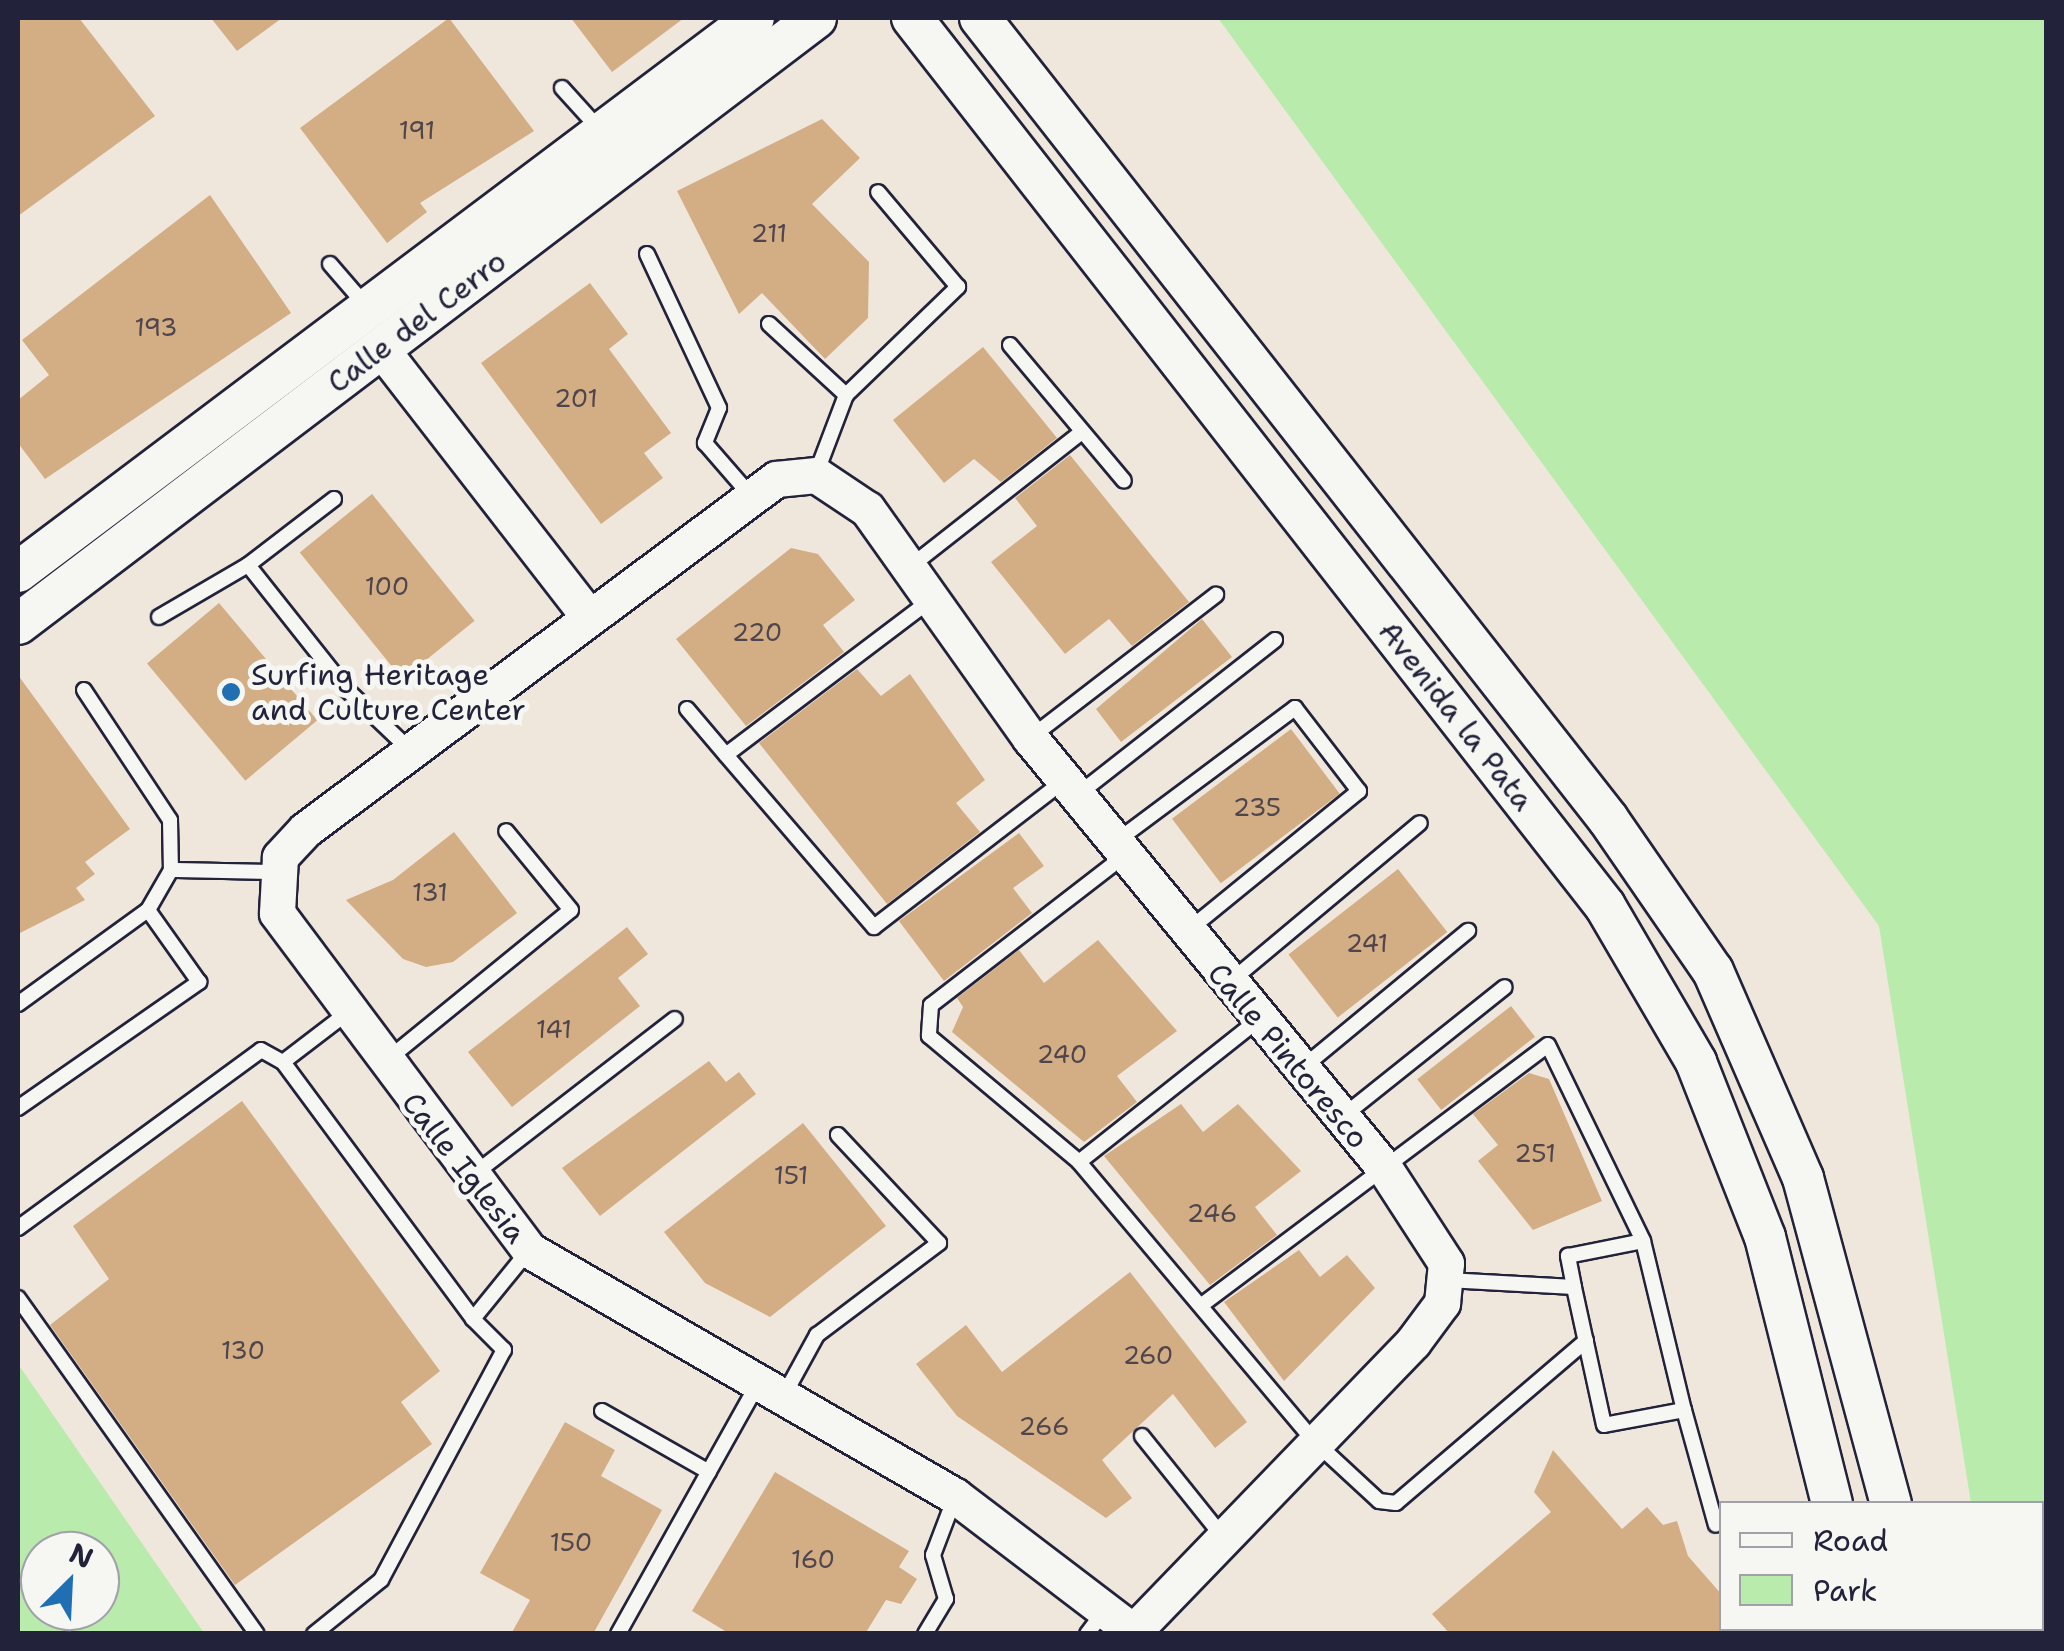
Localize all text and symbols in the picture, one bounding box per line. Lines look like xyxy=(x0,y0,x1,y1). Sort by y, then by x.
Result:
house number: 191 xyxy=(399,115,435,145)
house number: 211 xyxy=(751,218,787,248)
street label: Calle del Cerro xyxy=(320,243,514,401)
house number: 193 xyxy=(134,312,178,342)
house number: 201 xyxy=(554,383,598,413)
house number: 100 xyxy=(365,571,409,601)
street label: Avenida la Pata xyxy=(1371,614,1541,818)
house number: 220 xyxy=(732,617,782,647)
place label: Surfing Heritage and Culture Center xyxy=(251,657,526,728)
marker: Surfing Heritage and Culture Center xyxy=(220,681,242,703)
house number: 235 xyxy=(1233,792,1281,822)
house number: 131 xyxy=(412,877,448,907)
house number: 241 xyxy=(1346,928,1388,958)
street label: Calle Pintoresco xyxy=(1200,956,1376,1156)
house number: 141 xyxy=(536,1014,572,1044)
house number: 240 xyxy=(1037,1039,1087,1069)
street label: Calle Iglesia xyxy=(394,1086,534,1250)
house number: 251 xyxy=(1514,1138,1556,1168)
house number: 151 xyxy=(774,1160,808,1190)
house number: 246 xyxy=(1187,1198,1237,1228)
house number: 130 xyxy=(221,1335,265,1365)
house number: 260 xyxy=(1123,1340,1173,1370)
house number: 266 xyxy=(1019,1411,1069,1441)
legend xyxy=(1719,1501,2044,1631)
text: Road xyxy=(1813,1520,1888,1561)
house number: 150 xyxy=(550,1527,592,1557)
north arrow xyxy=(20,1531,120,1631)
text: N xyxy=(64,1534,99,1577)
house number: 160 xyxy=(791,1544,835,1574)
text: Park xyxy=(1813,1570,1877,1611)

